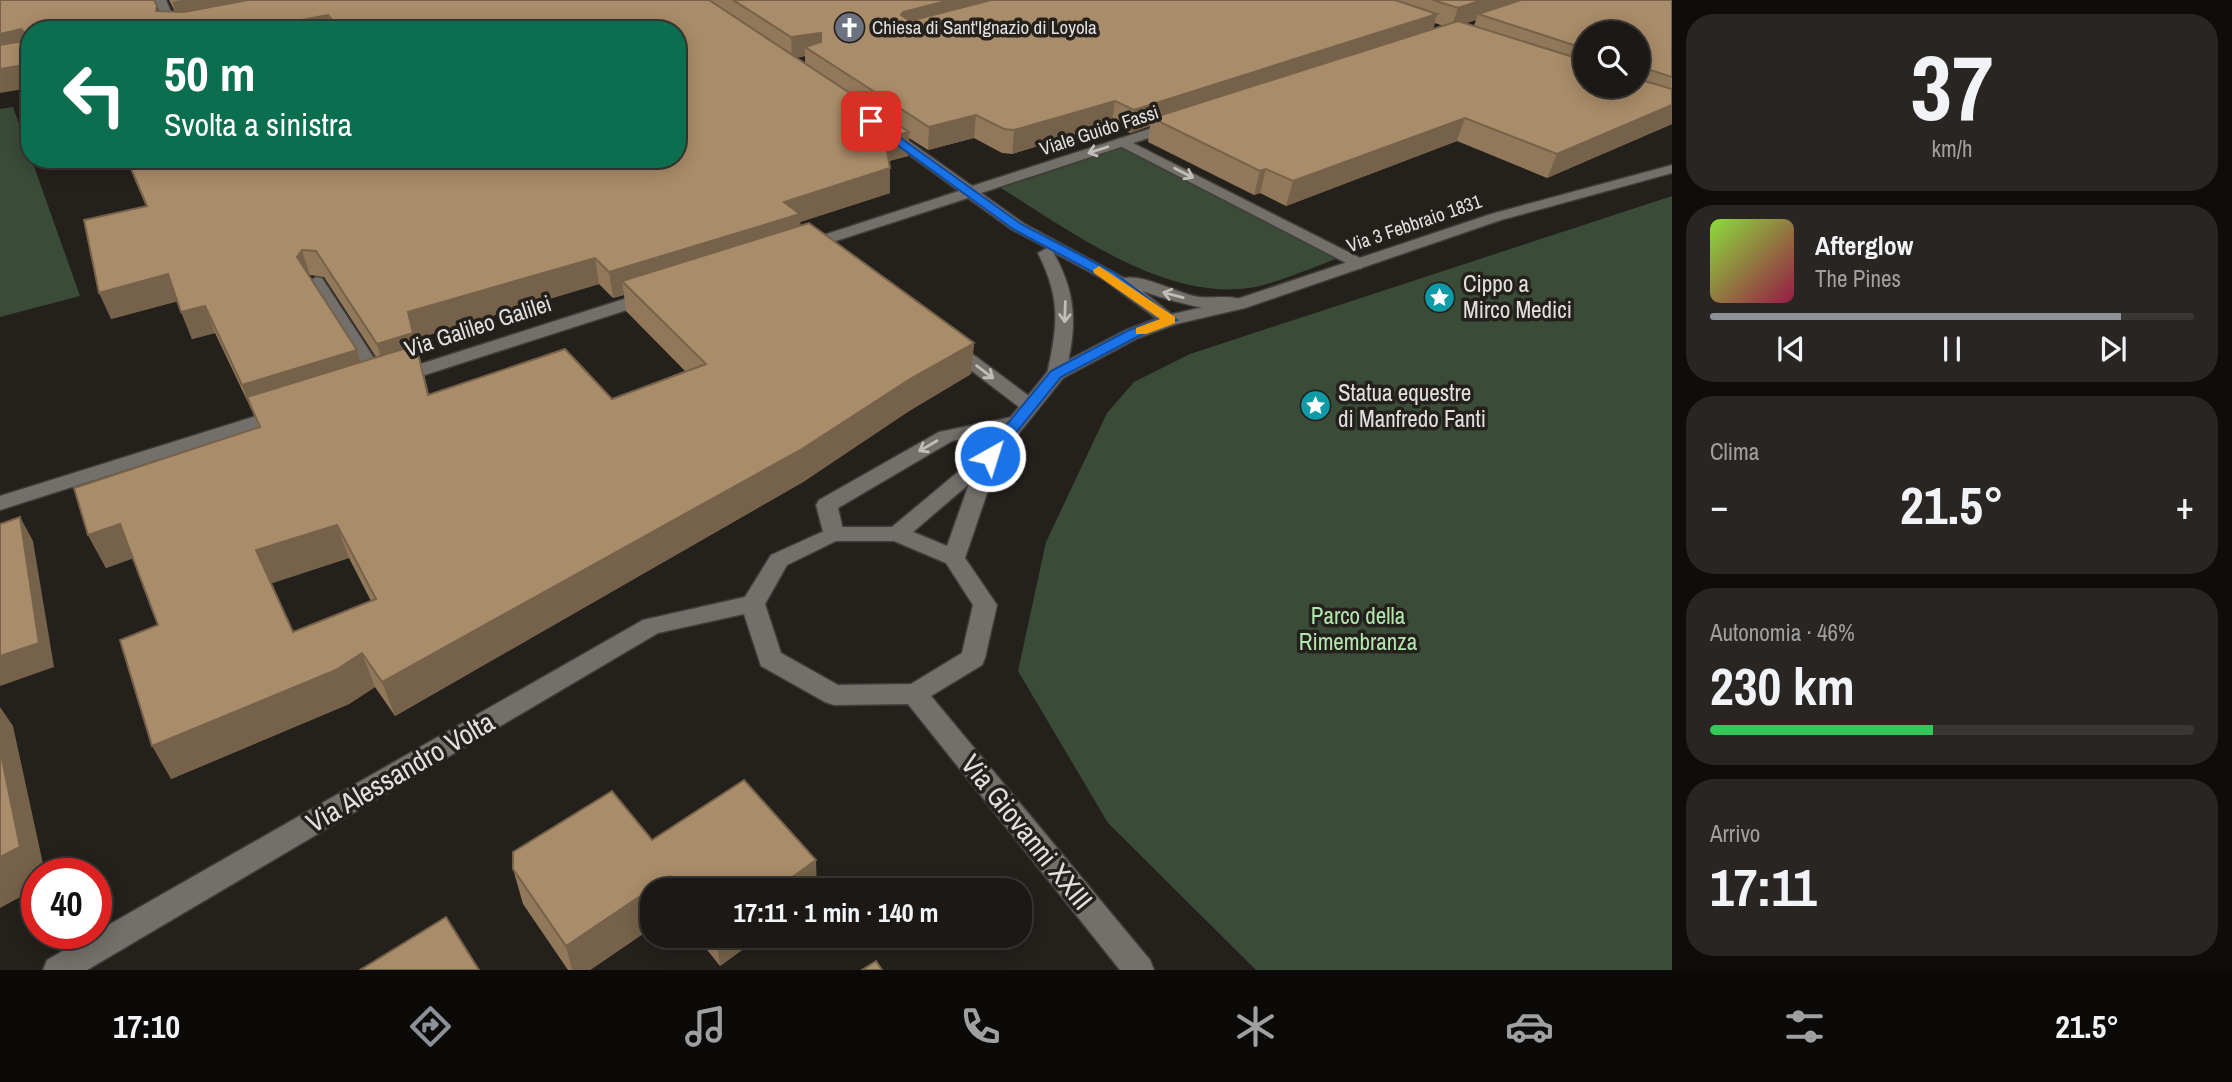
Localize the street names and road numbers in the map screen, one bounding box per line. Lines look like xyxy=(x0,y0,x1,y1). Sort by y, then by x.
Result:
street label: Viale Guido Fassi xyxy=(1036,99,1162,161)
street label: Via 3 Febbraio 1831 xyxy=(1343,188,1485,258)
street label: Via Galileo Galilei xyxy=(400,287,555,364)
street label: Via Alessandro Volta xyxy=(299,703,501,841)
street label: Via Giovanni XXIII xyxy=(953,746,1101,918)

